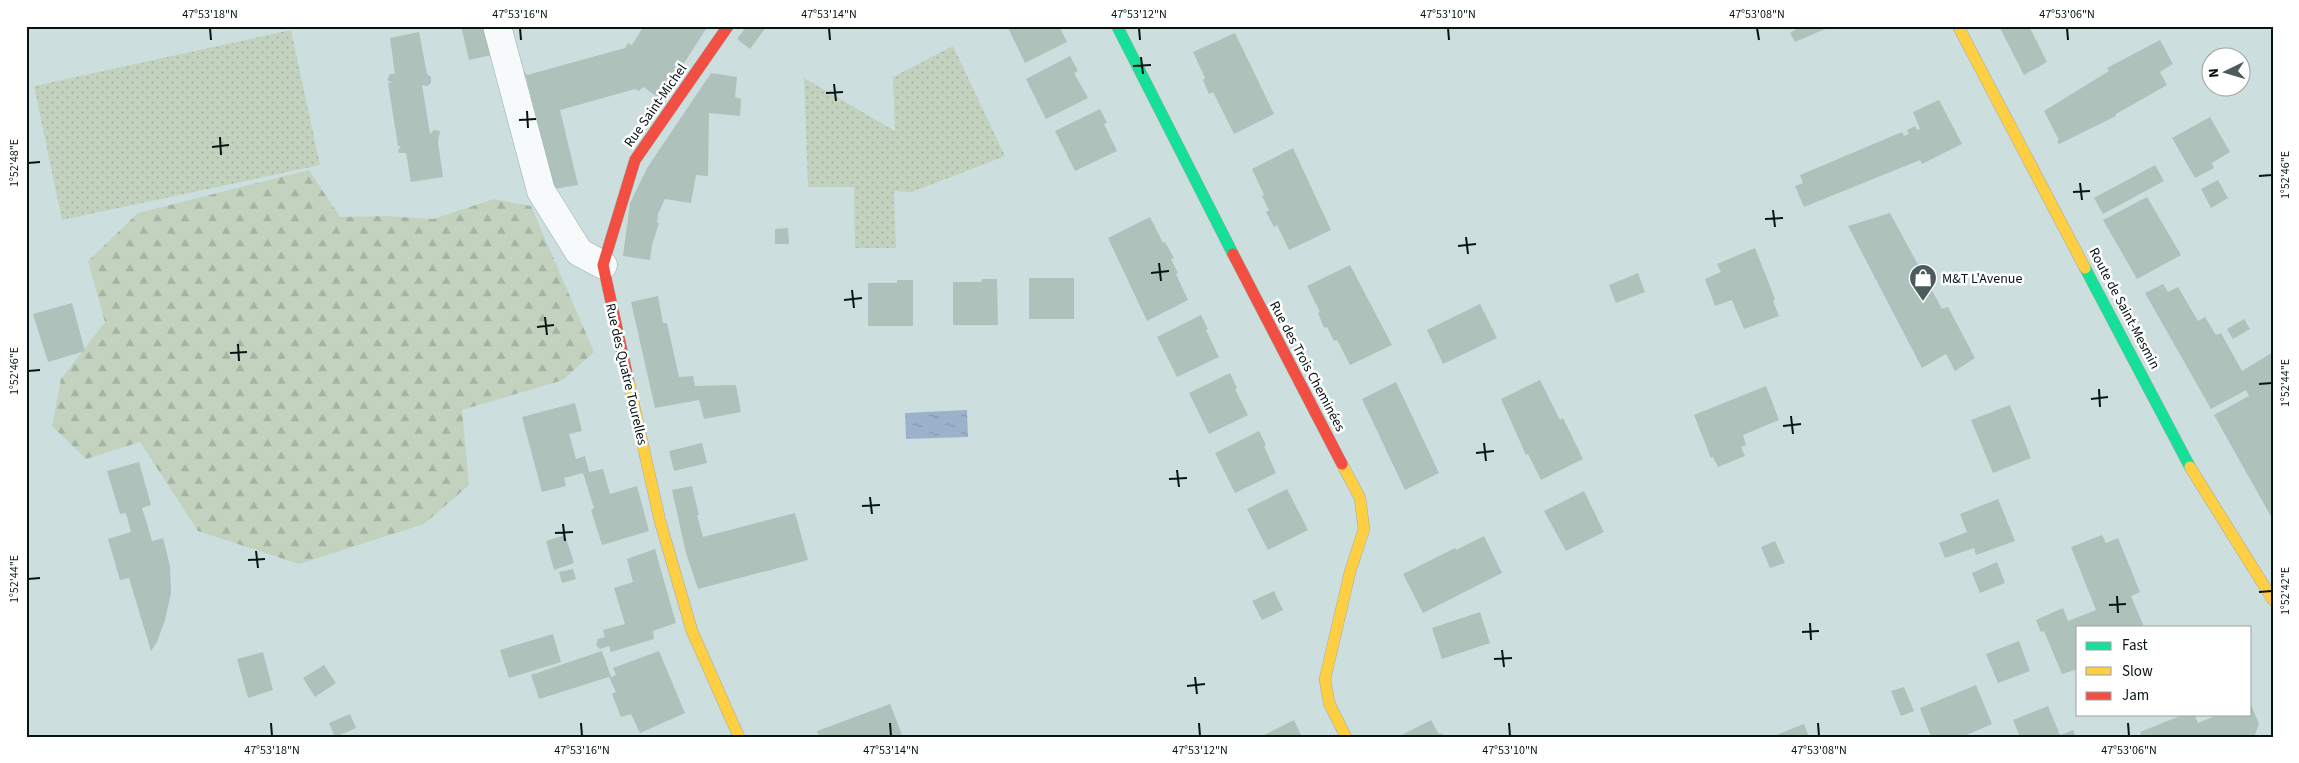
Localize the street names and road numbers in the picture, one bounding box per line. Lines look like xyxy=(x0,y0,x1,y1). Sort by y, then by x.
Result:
street label: Rue Saint-Michel xyxy=(620,59,692,151)
street label: Route de Saint-Mesmin xyxy=(2084,244,2165,373)
street label: Rue des Trois Cheminées xyxy=(1264,298,1350,435)
street label: Rue des Quatre Tourelles xyxy=(600,301,652,447)

